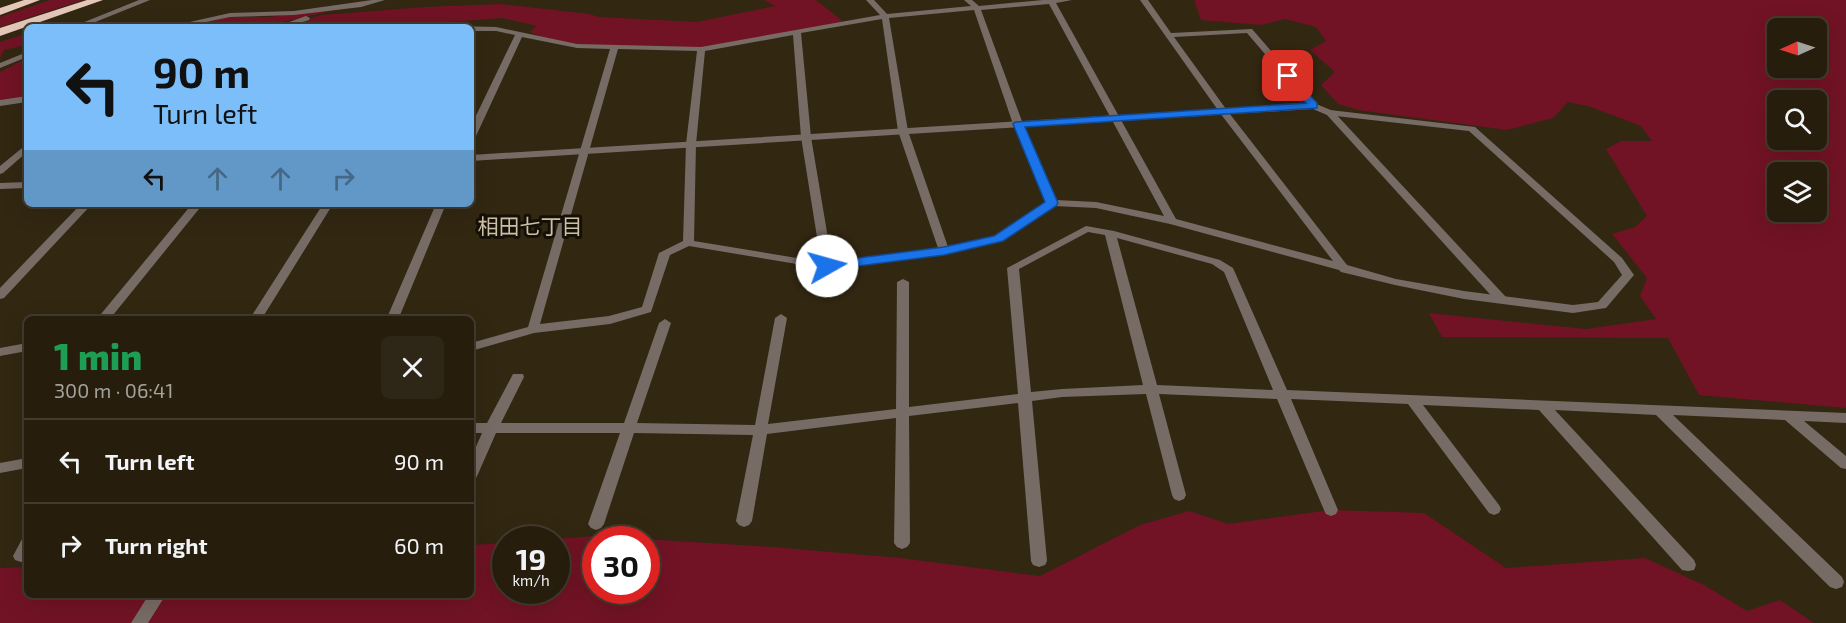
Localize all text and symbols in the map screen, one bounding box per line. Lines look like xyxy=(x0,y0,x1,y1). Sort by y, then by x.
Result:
north arrow xyxy=(1767,18,1827,78)
map controls xyxy=(1767,18,1827,222)
text: 90 m xyxy=(153,46,250,96)
icon: left xyxy=(54,48,132,126)
pin xyxy=(1262,50,1313,101)
icon: arrive xyxy=(1271,59,1304,92)
button: search xyxy=(1767,90,1827,150)
text: Turn left xyxy=(153,97,257,129)
icon: left xyxy=(138,162,171,195)
icon: ahead xyxy=(201,162,234,195)
icon: ahead xyxy=(264,162,297,195)
icon: right xyxy=(327,162,360,195)
button: layers xyxy=(1767,162,1827,222)
district label: 相田七丁目 xyxy=(478,213,583,238)
position arrow xyxy=(795,234,859,298)
text: 1 min xyxy=(54,334,142,377)
button: close xyxy=(381,336,444,399)
text: 300 m · 06:41 xyxy=(54,378,173,402)
icon: left xyxy=(54,445,87,478)
text: Turn left xyxy=(105,448,194,474)
text: 90 m xyxy=(394,448,444,474)
speed limit sign: 30 xyxy=(582,526,660,604)
icon: right xyxy=(54,529,87,562)
text: Turn right xyxy=(105,532,207,558)
text: 60 m xyxy=(394,532,444,558)
text: 19 xyxy=(516,540,546,576)
text: km/h xyxy=(512,571,550,589)

